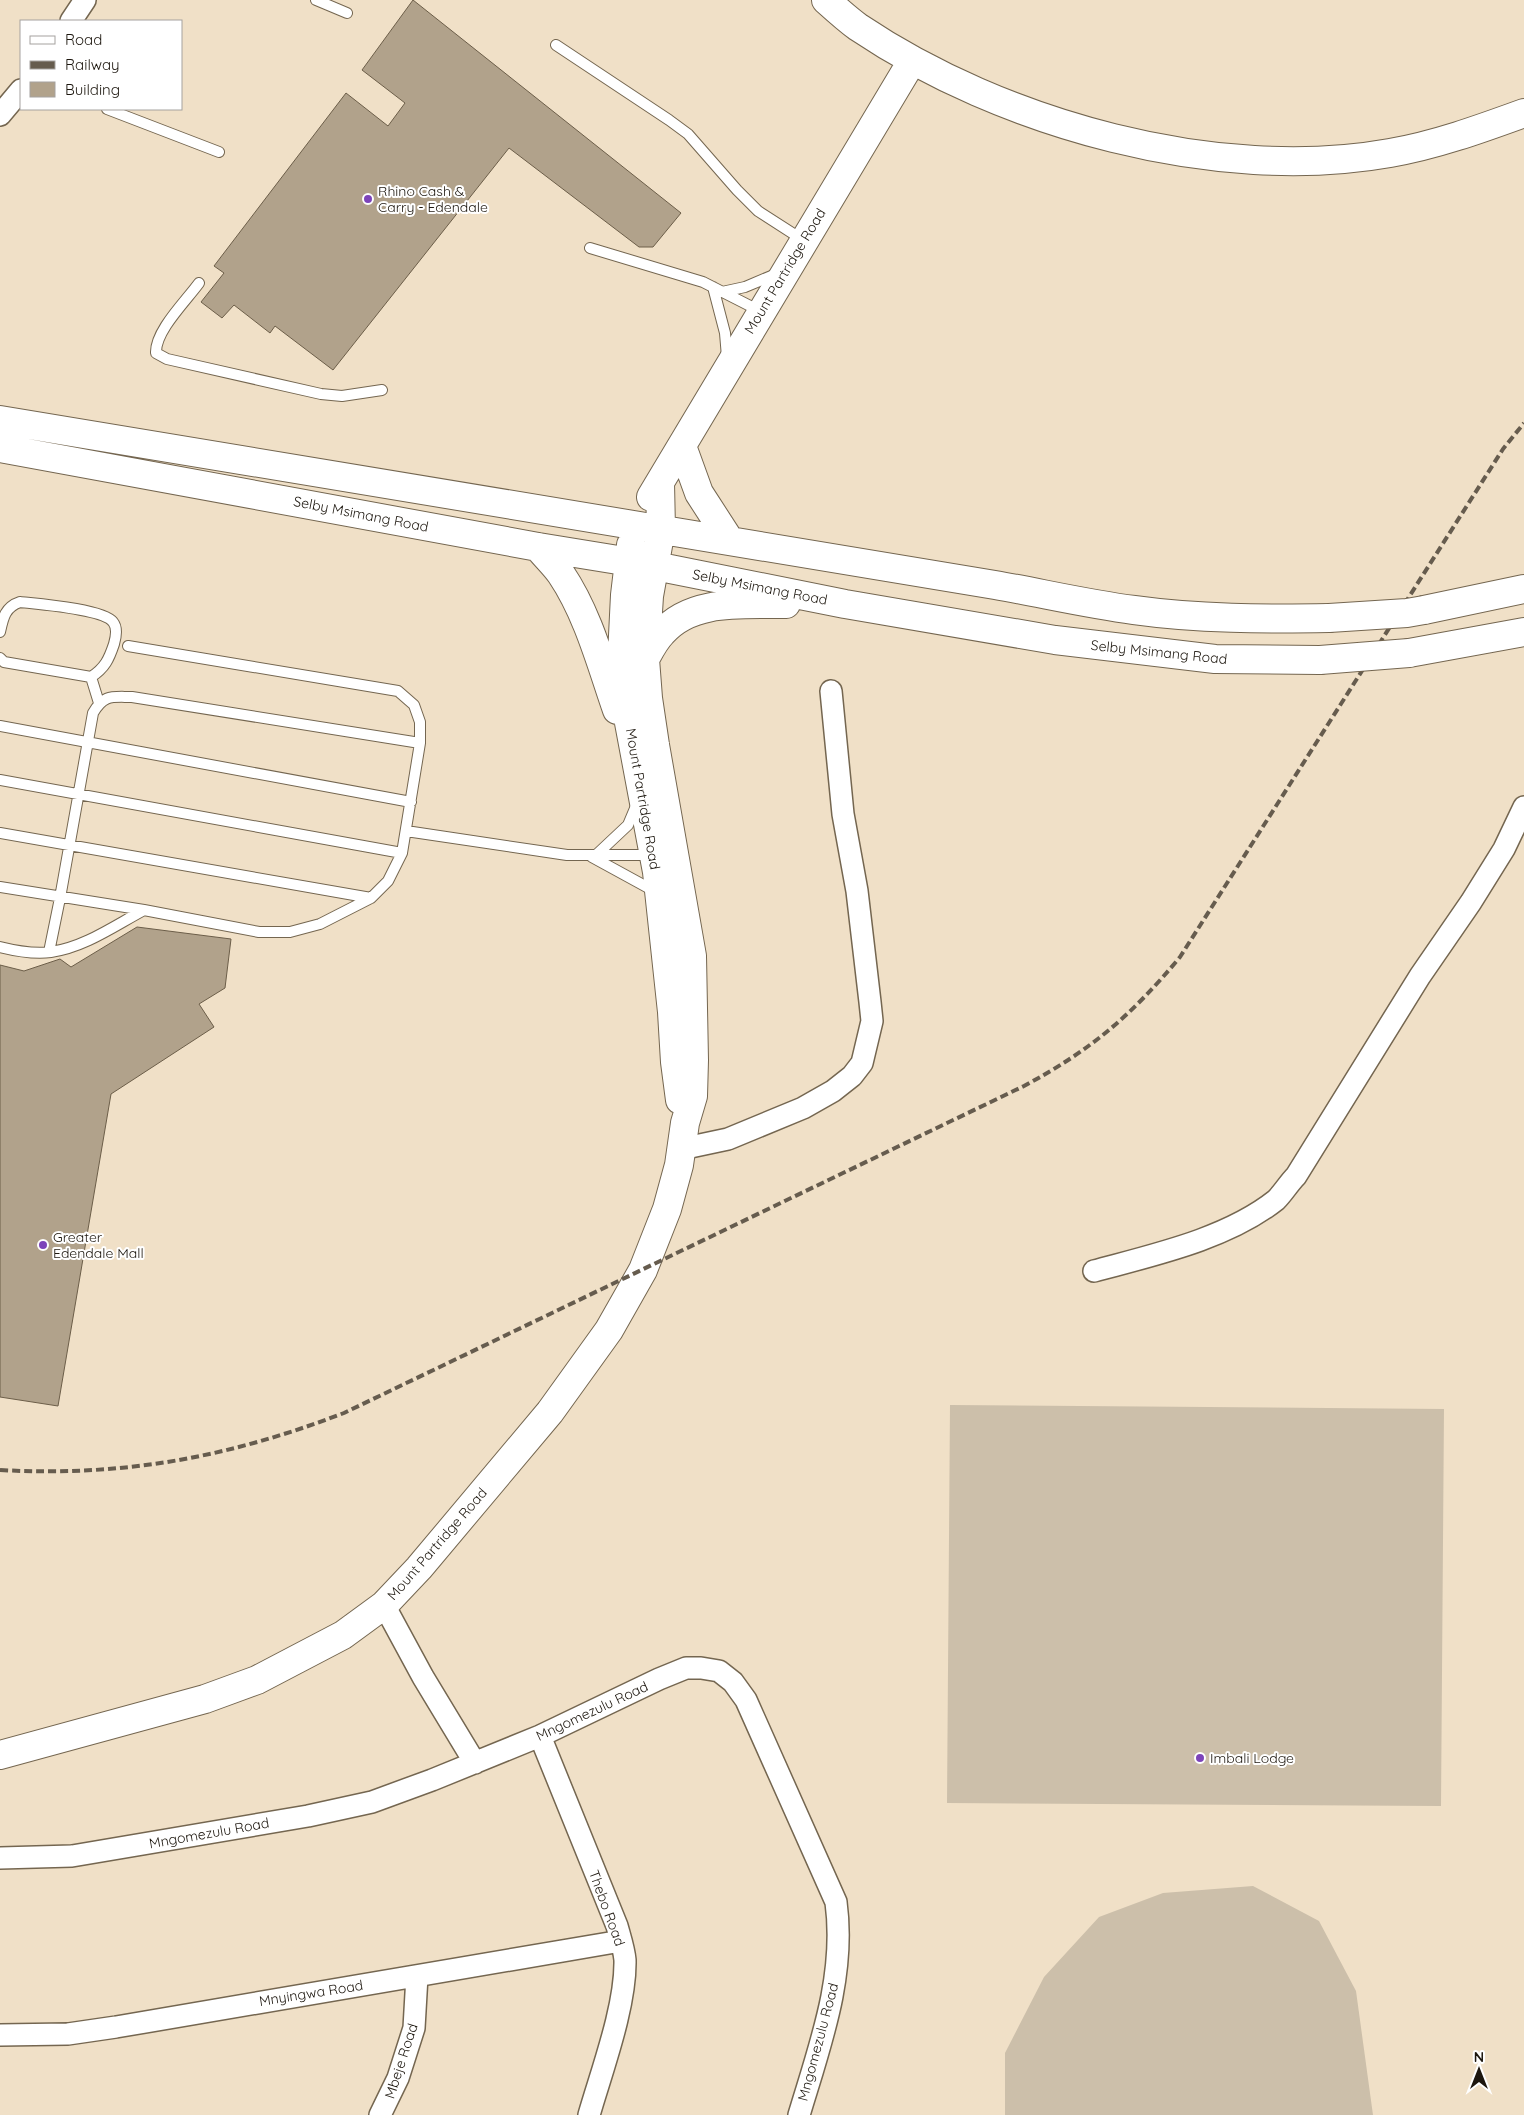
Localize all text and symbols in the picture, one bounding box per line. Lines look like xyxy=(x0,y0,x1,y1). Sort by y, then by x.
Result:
legend xyxy=(20,20,182,110)
text: Road xyxy=(65,30,102,49)
text: Railway xyxy=(65,55,120,74)
text: Building xyxy=(65,80,120,99)
place label: Rhino Cash & Carry - Edendale xyxy=(378,182,488,216)
marker: Rhino Cash & Carry - Edendale xyxy=(362,193,374,205)
street label: Mount Partridge Road xyxy=(740,205,830,337)
street label: Selby Msimang Road xyxy=(292,492,430,536)
street label: Selby Msimang Road xyxy=(691,565,829,609)
street label: Selby Msimang Road xyxy=(1090,636,1228,668)
street label: Mount Partridge Road xyxy=(622,727,664,871)
place label: Greater Edendale Mall xyxy=(53,1228,144,1262)
marker: Greater Edendale Mall xyxy=(37,1239,49,1251)
street label: Mount Partridge Road xyxy=(383,1484,491,1604)
street label: Mngomezulu Road xyxy=(533,1677,651,1745)
place label: Imbali Lodge xyxy=(1210,1749,1294,1767)
marker: Imbali Lodge xyxy=(1194,1752,1206,1764)
street label: Mngomezulu Road xyxy=(148,1814,270,1852)
street label: Thebo Road xyxy=(585,1867,629,1949)
street label: Mnyingwa Road xyxy=(258,1976,364,2010)
street label: Mngomezulu Road xyxy=(794,1981,842,2103)
street label: Mbeje Road xyxy=(380,2021,422,2101)
north arrow xyxy=(1454,2045,1504,2095)
text: N xyxy=(1474,2048,1484,2066)

